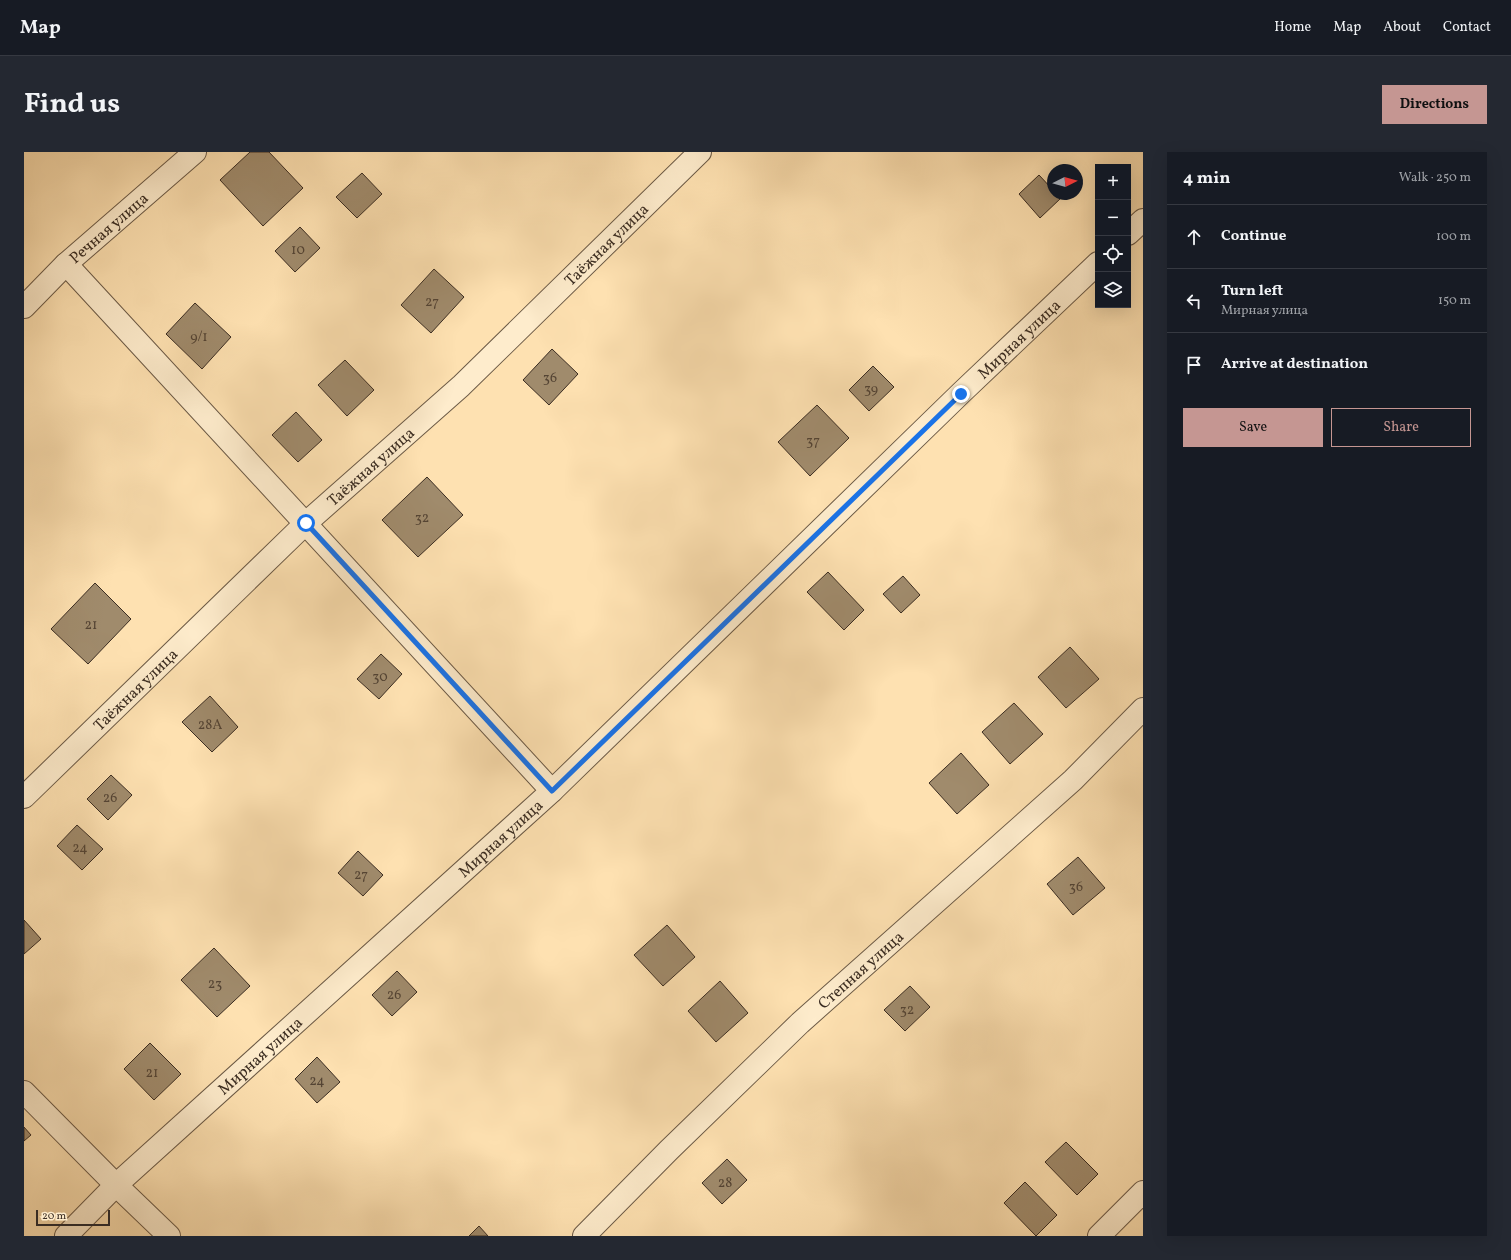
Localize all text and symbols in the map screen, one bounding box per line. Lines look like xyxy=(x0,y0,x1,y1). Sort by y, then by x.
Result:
text: Map xyxy=(20,15,61,41)
text: Home xyxy=(1274,18,1311,37)
text: Map xyxy=(1333,18,1361,37)
text: About xyxy=(1383,18,1421,37)
text: Contact xyxy=(1443,18,1491,37)
text: Find us xyxy=(24,85,120,124)
button: Directions xyxy=(1382,85,1487,124)
north arrow xyxy=(1047,164,1083,200)
map controls xyxy=(1095,164,1131,308)
button: + xyxy=(1095,164,1131,200)
text: 4 min xyxy=(1183,167,1230,190)
text: Walk · 250 m xyxy=(1399,169,1471,187)
street label: Речная улица xyxy=(65,188,154,269)
street label: Таёжная улица xyxy=(560,199,654,292)
button: − xyxy=(1095,200,1131,236)
icon: ahead xyxy=(1183,226,1205,248)
text: Continue xyxy=(1221,226,1286,247)
text: 100 m xyxy=(1436,228,1471,246)
button: locate xyxy=(1095,236,1131,272)
house number: 10 xyxy=(291,241,305,260)
button: layers xyxy=(1095,272,1131,308)
text: Turn left xyxy=(1221,281,1283,302)
icon: left xyxy=(1183,290,1205,312)
text: 150 m xyxy=(1438,292,1471,310)
house number: 27 xyxy=(425,293,439,312)
street label: Мирная улица xyxy=(973,295,1066,385)
text: Мирная улица xyxy=(1221,302,1308,320)
house number: 9/1 xyxy=(190,328,208,347)
icon: arrive xyxy=(1183,354,1205,376)
text: Arrive at destination xyxy=(1221,354,1368,375)
house number: 36 xyxy=(543,369,557,388)
house number: 39 xyxy=(864,380,878,399)
route end xyxy=(952,385,970,403)
button: Save xyxy=(1183,408,1323,447)
button: Share xyxy=(1331,408,1471,447)
street label: Таёжная улица xyxy=(323,423,420,512)
house number: 37 xyxy=(806,432,820,451)
house number: 32 xyxy=(415,509,429,528)
route start xyxy=(297,514,315,532)
house number: 21 xyxy=(85,616,97,635)
street label: Таёжная улица xyxy=(89,644,184,737)
house number: 30 xyxy=(372,668,388,687)
house number: 28А xyxy=(198,716,222,735)
house number: 26 xyxy=(103,789,117,808)
street label: Мирная улица xyxy=(454,795,549,884)
house number: 24 xyxy=(72,839,88,858)
house number: 27 xyxy=(354,866,368,885)
house number: 36 xyxy=(1069,878,1083,897)
street label: Степная улица xyxy=(814,927,909,1015)
house number: 23 xyxy=(208,975,222,994)
house number: 26 xyxy=(387,986,401,1005)
house number: 32 xyxy=(900,1001,914,1020)
street label: Мирная улица xyxy=(214,1013,308,1101)
house number: 21 xyxy=(146,1064,158,1083)
house number: 24 xyxy=(309,1072,325,1091)
house number: 28 xyxy=(718,1174,732,1193)
scale bar xyxy=(36,1208,110,1227)
text: 20 m xyxy=(42,1209,66,1224)

